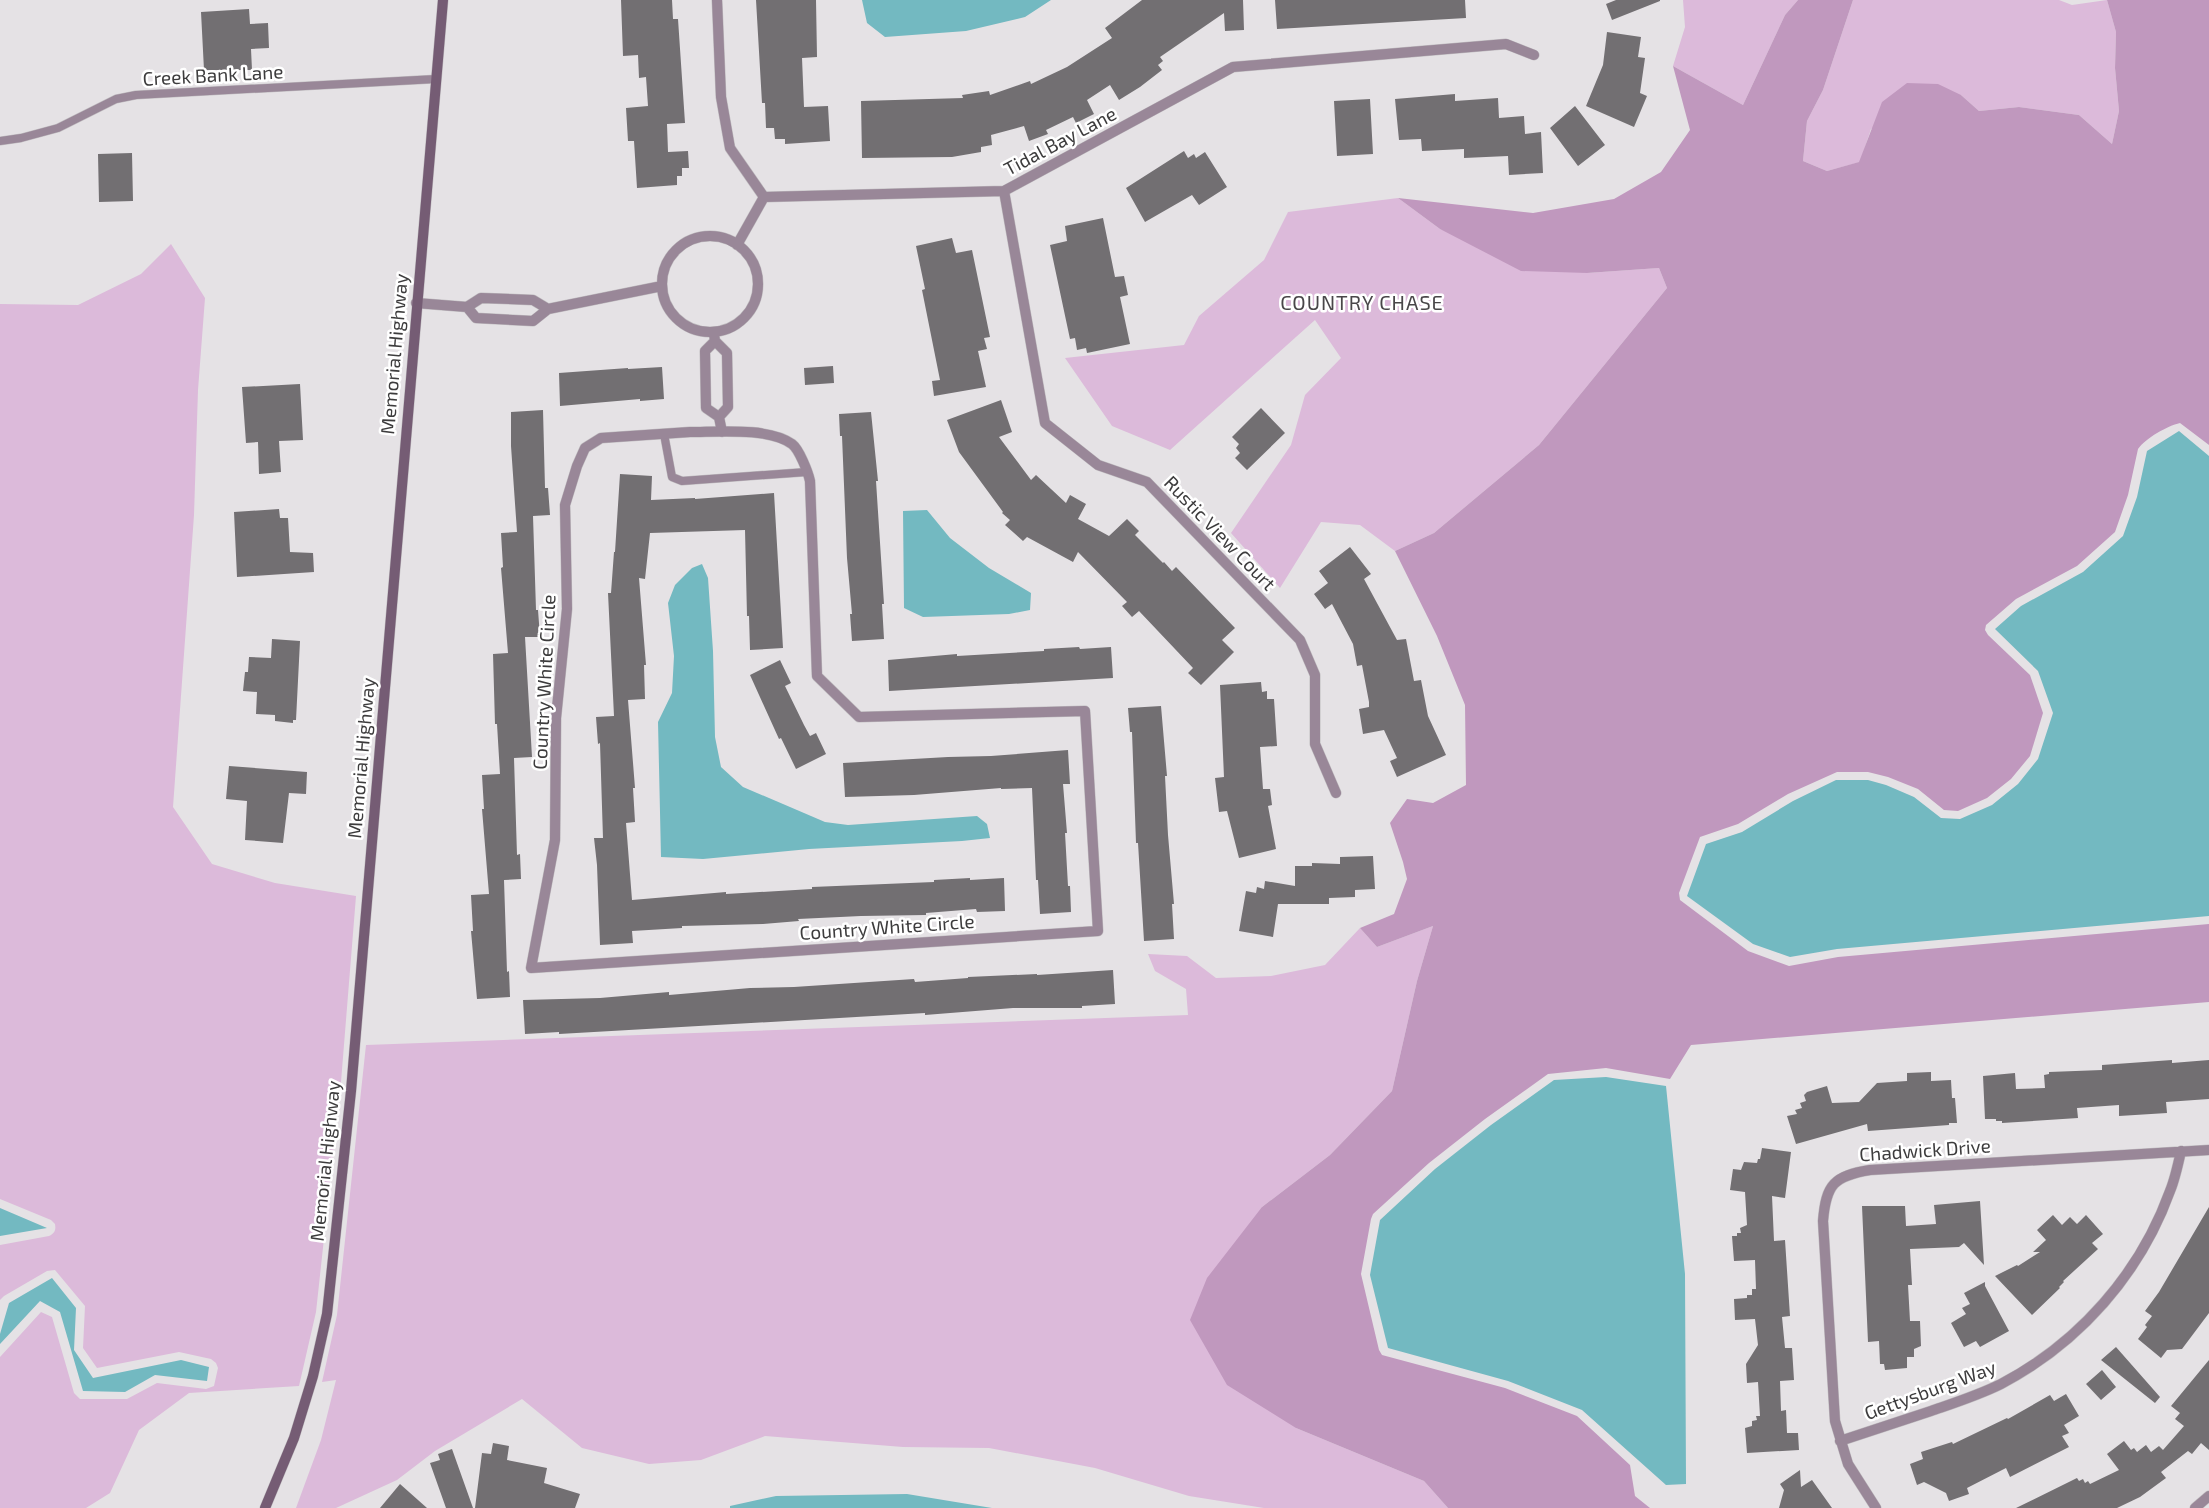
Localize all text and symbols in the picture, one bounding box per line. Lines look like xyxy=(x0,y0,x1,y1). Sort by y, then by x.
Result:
street label: Creek Bank Lane xyxy=(142,59,284,90)
street label: Tidal Bay Lane xyxy=(1000,101,1120,180)
street label: Memorial Highway xyxy=(375,272,412,435)
district label: COUNTRY CHASE xyxy=(1280,290,1444,314)
street label: Rustic View Court xyxy=(1160,471,1281,595)
street label: Country White Circle xyxy=(527,594,560,770)
street label: Memorial Highway xyxy=(342,676,379,839)
street label: Country White Circle xyxy=(799,909,975,944)
street label: Memorial Highway xyxy=(305,1079,344,1243)
street label: Chadwick Drive xyxy=(1858,1133,1991,1166)
street label: Gettysburg Way xyxy=(1861,1355,1999,1424)

